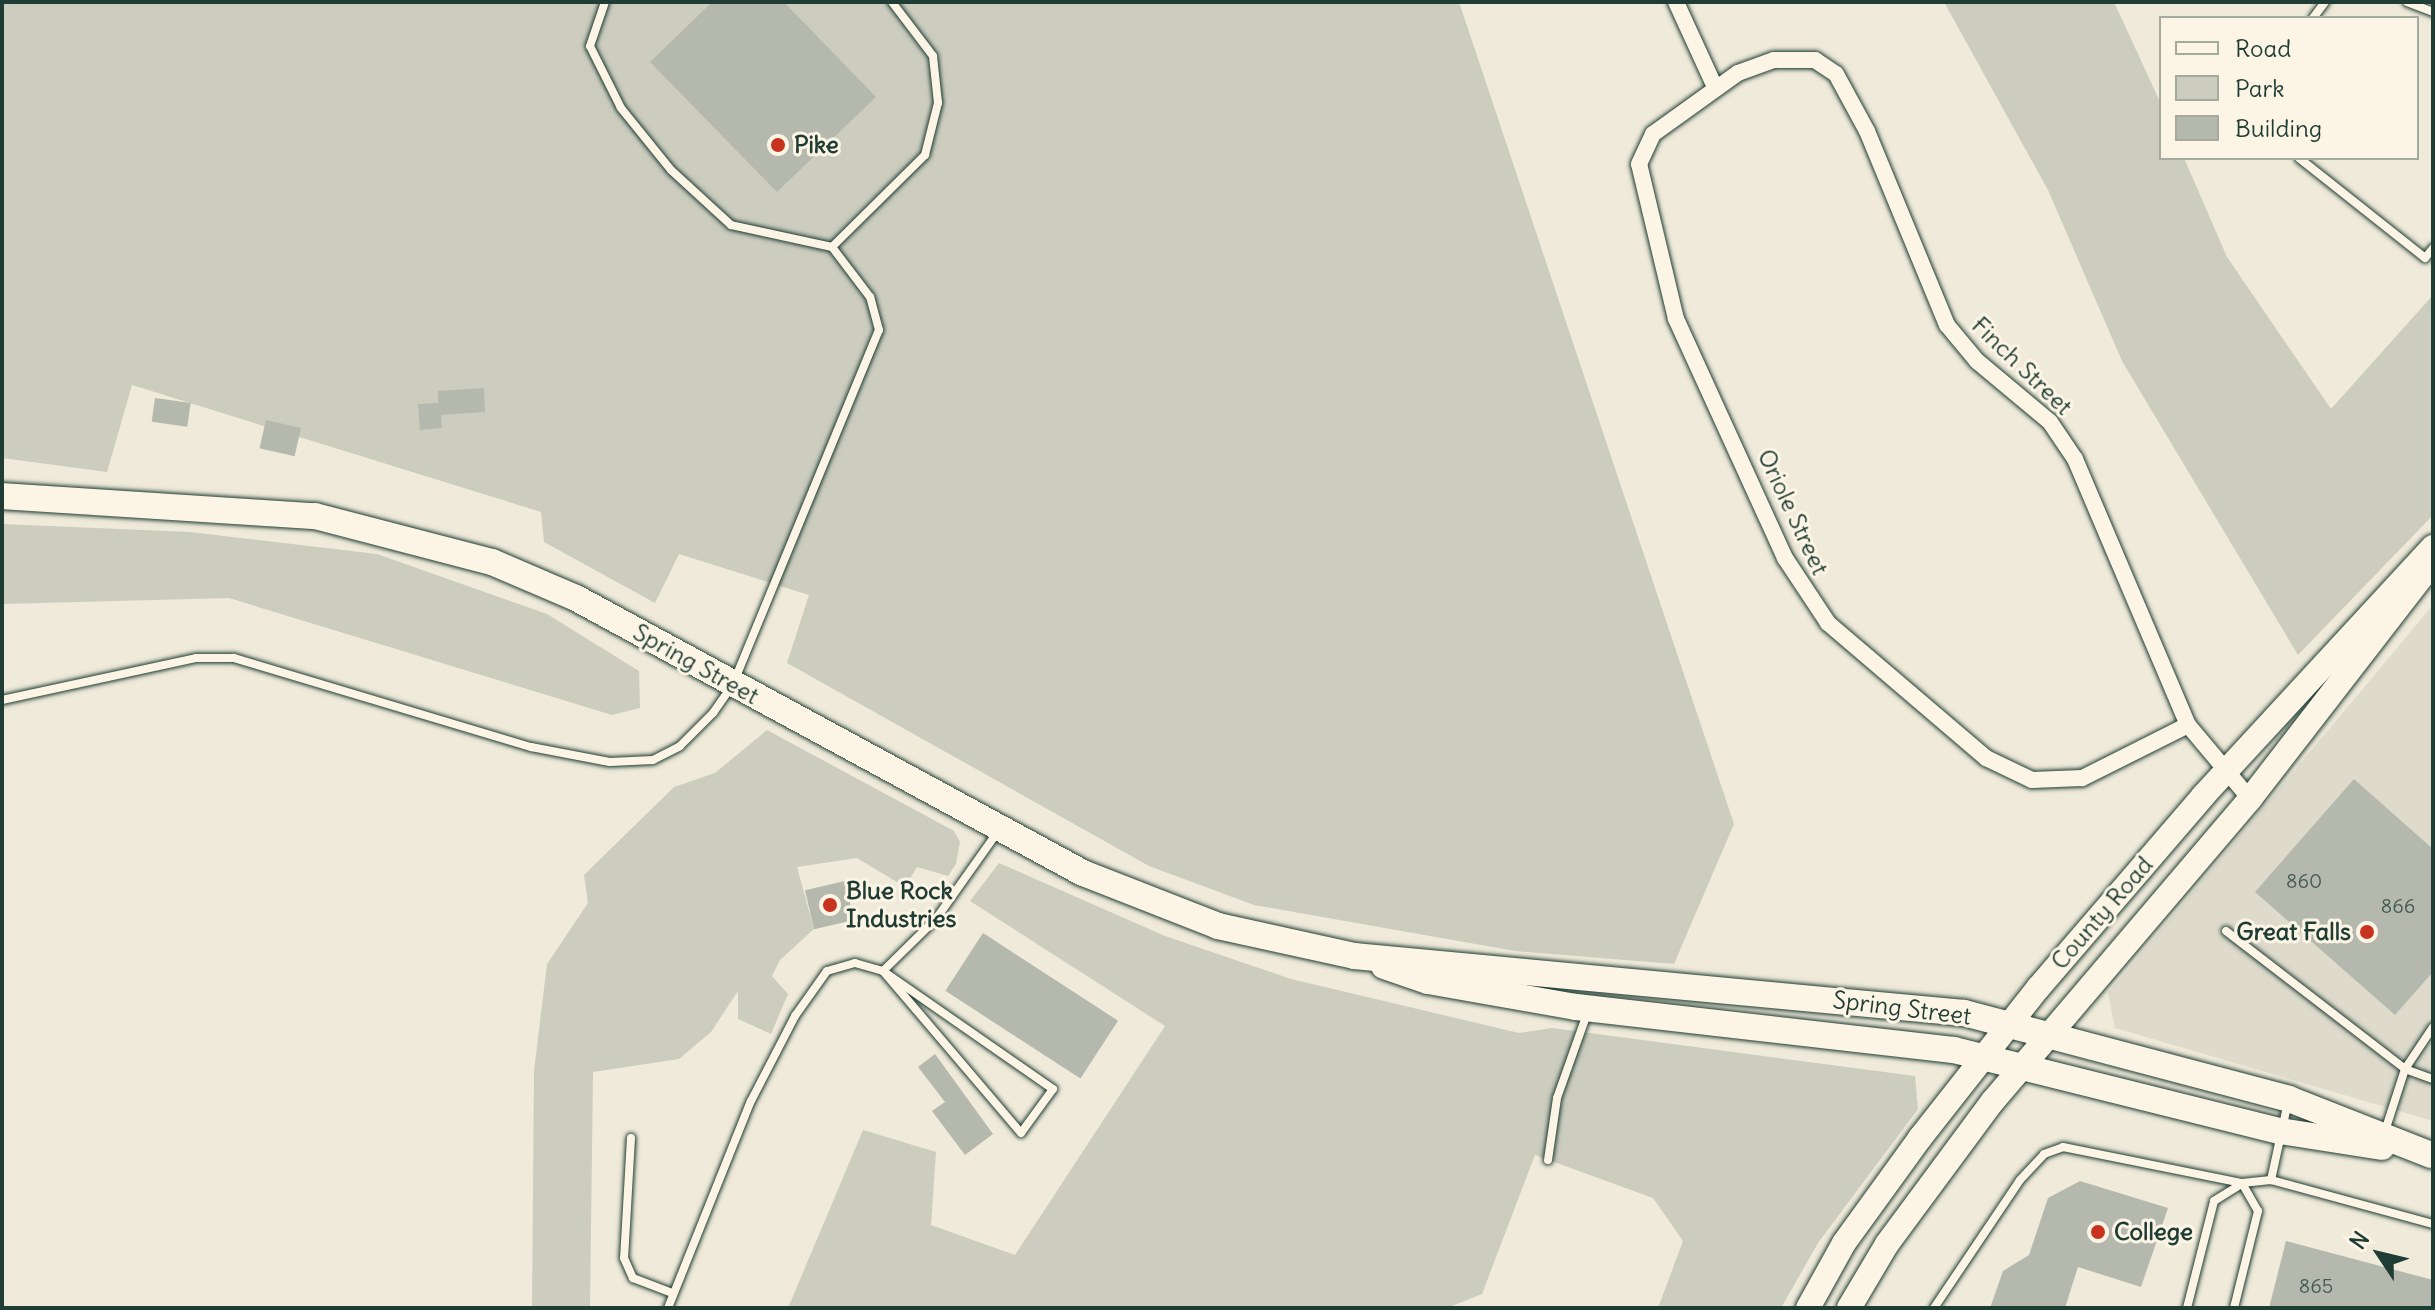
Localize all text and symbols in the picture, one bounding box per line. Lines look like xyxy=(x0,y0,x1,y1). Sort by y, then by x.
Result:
legend xyxy=(2159,16,2419,160)
text: Road xyxy=(2235,33,2291,63)
text: Park xyxy=(2235,73,2285,103)
text: Building xyxy=(2235,113,2322,143)
place label: Pike xyxy=(794,131,839,159)
marker: Pike xyxy=(769,136,787,154)
street label: Finch Street xyxy=(1966,311,2078,421)
street label: Oriole Street xyxy=(1751,445,1835,579)
street label: Spring Street xyxy=(628,618,764,710)
street label: County Road xyxy=(2045,851,2159,975)
house number: 860 xyxy=(2286,868,2322,892)
place label: Blue Rock Industries xyxy=(846,877,956,933)
house number: 866 xyxy=(2381,893,2415,917)
marker: Blue Rock Industries xyxy=(821,896,839,914)
place label: Great Falls xyxy=(2236,918,2351,946)
marker: Great Falls xyxy=(2358,923,2376,941)
street label: Spring Street xyxy=(1831,985,1973,1031)
north arrow xyxy=(2339,1214,2419,1294)
place label: College xyxy=(2114,1218,2193,1246)
marker: College xyxy=(2089,1223,2107,1241)
text: N xyxy=(2344,1226,2375,1254)
house number: 865 xyxy=(2299,1273,2333,1297)

